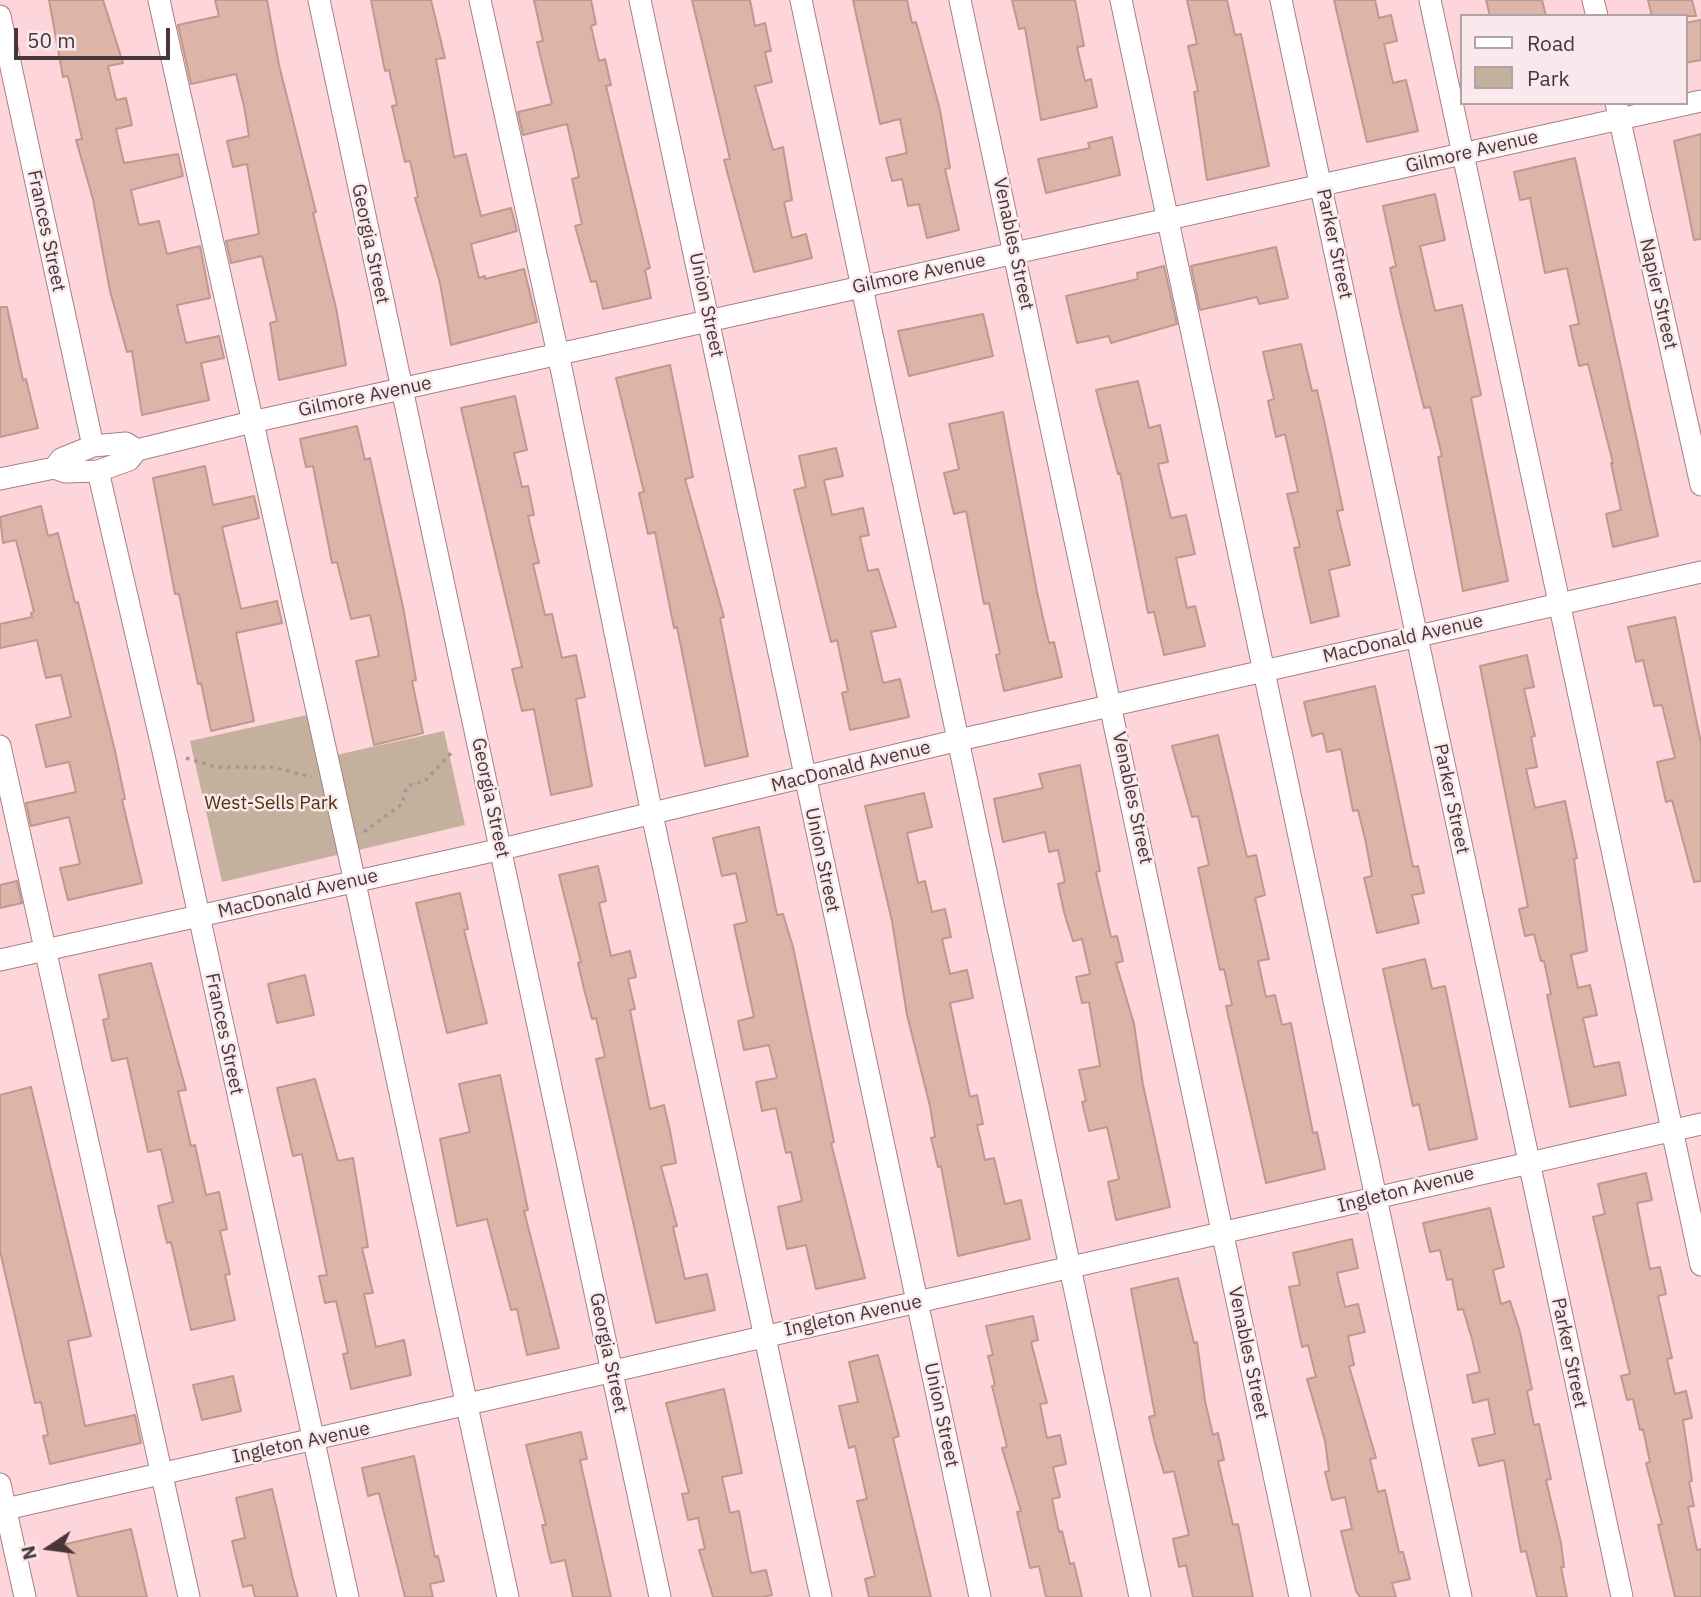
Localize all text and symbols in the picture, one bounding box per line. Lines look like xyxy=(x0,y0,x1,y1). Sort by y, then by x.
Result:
scale bar xyxy=(18,14,173,58)
legend xyxy=(1460,14,1687,105)
text: 50 m xyxy=(27,26,76,54)
text: Road xyxy=(1527,29,1575,57)
text: Park xyxy=(1527,64,1570,92)
street label: Gilmore Avenue xyxy=(1403,126,1541,178)
street label: Frances Street xyxy=(22,168,70,294)
street label: Venables Street xyxy=(988,176,1038,312)
street label: Georgia Street xyxy=(346,182,394,306)
street label: Parker Street xyxy=(1311,187,1357,301)
street label: Napier Street xyxy=(1634,236,1682,352)
street label: Gilmore Avenue xyxy=(850,249,988,299)
street label: Union Street xyxy=(684,251,728,359)
street label: Gilmore Avenue xyxy=(296,372,434,422)
street label: MacDonald Avenue xyxy=(1321,609,1485,669)
street label: Venables Street xyxy=(1107,730,1157,866)
street label: Georgia Street xyxy=(466,736,514,860)
street label: MacDonald Avenue xyxy=(769,736,933,798)
street label: Parker Street xyxy=(1428,742,1474,856)
park label: West-Sells Park xyxy=(204,793,338,815)
street label: Union Street xyxy=(800,806,844,914)
street label: MacDonald Avenue xyxy=(216,864,380,924)
street label: Frances Street xyxy=(200,971,248,1097)
street label: Ingleton Avenue xyxy=(1335,1162,1477,1218)
street label: Venables Street xyxy=(1223,1285,1273,1421)
street label: Ingleton Avenue xyxy=(782,1290,924,1342)
street label: Georgia Street xyxy=(584,1291,632,1415)
street label: Parker Street xyxy=(1546,1296,1592,1410)
street label: Union Street xyxy=(919,1361,963,1469)
street label: Ingleton Avenue xyxy=(230,1417,372,1469)
north arrow xyxy=(14,1513,84,1583)
text: N xyxy=(15,1543,42,1562)

